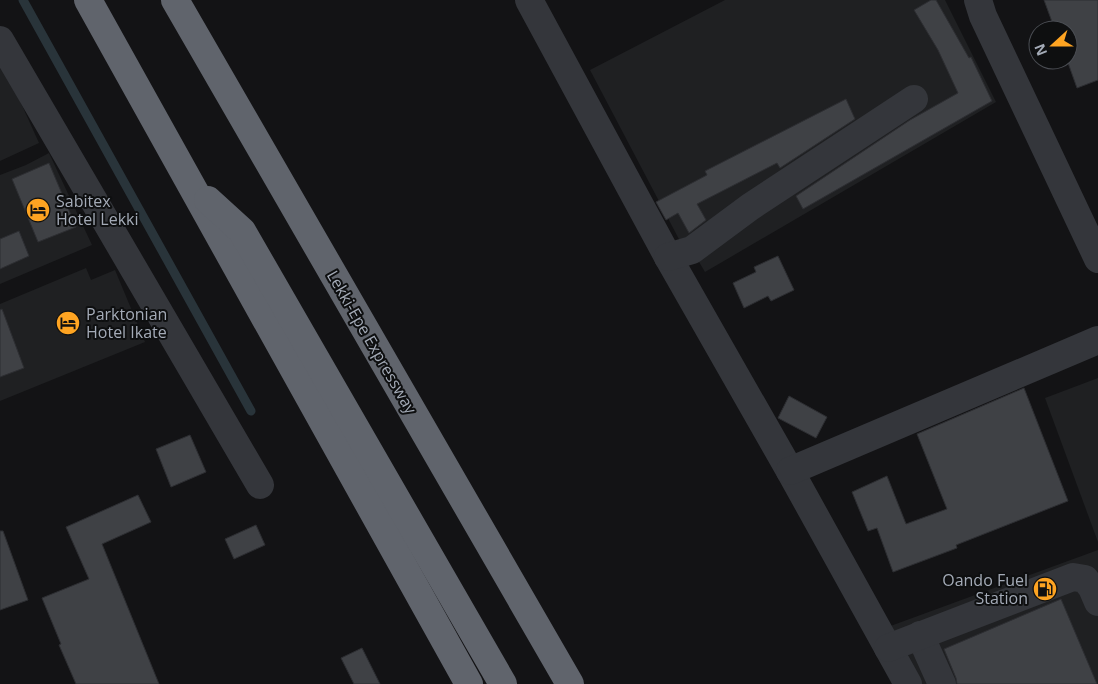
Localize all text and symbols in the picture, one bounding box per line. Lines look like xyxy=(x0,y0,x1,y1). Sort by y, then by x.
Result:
north arrow xyxy=(1028,20,1078,70)
text: N xyxy=(1029,41,1051,59)
place label: Sabitex Hotel Lekki xyxy=(56,190,139,230)
hotel icon: Sabitex Hotel Lekki xyxy=(25,197,51,223)
street label: Lekki-Epe Expressway xyxy=(322,266,423,419)
place label: Parktonian Hotel Ikate xyxy=(86,303,167,343)
hotel icon: Parktonian Hotel Ikate xyxy=(55,310,81,336)
place label: Oando Fuel Station xyxy=(942,569,1028,609)
fuel station icon: Oando Fuel Station xyxy=(1032,576,1058,602)

